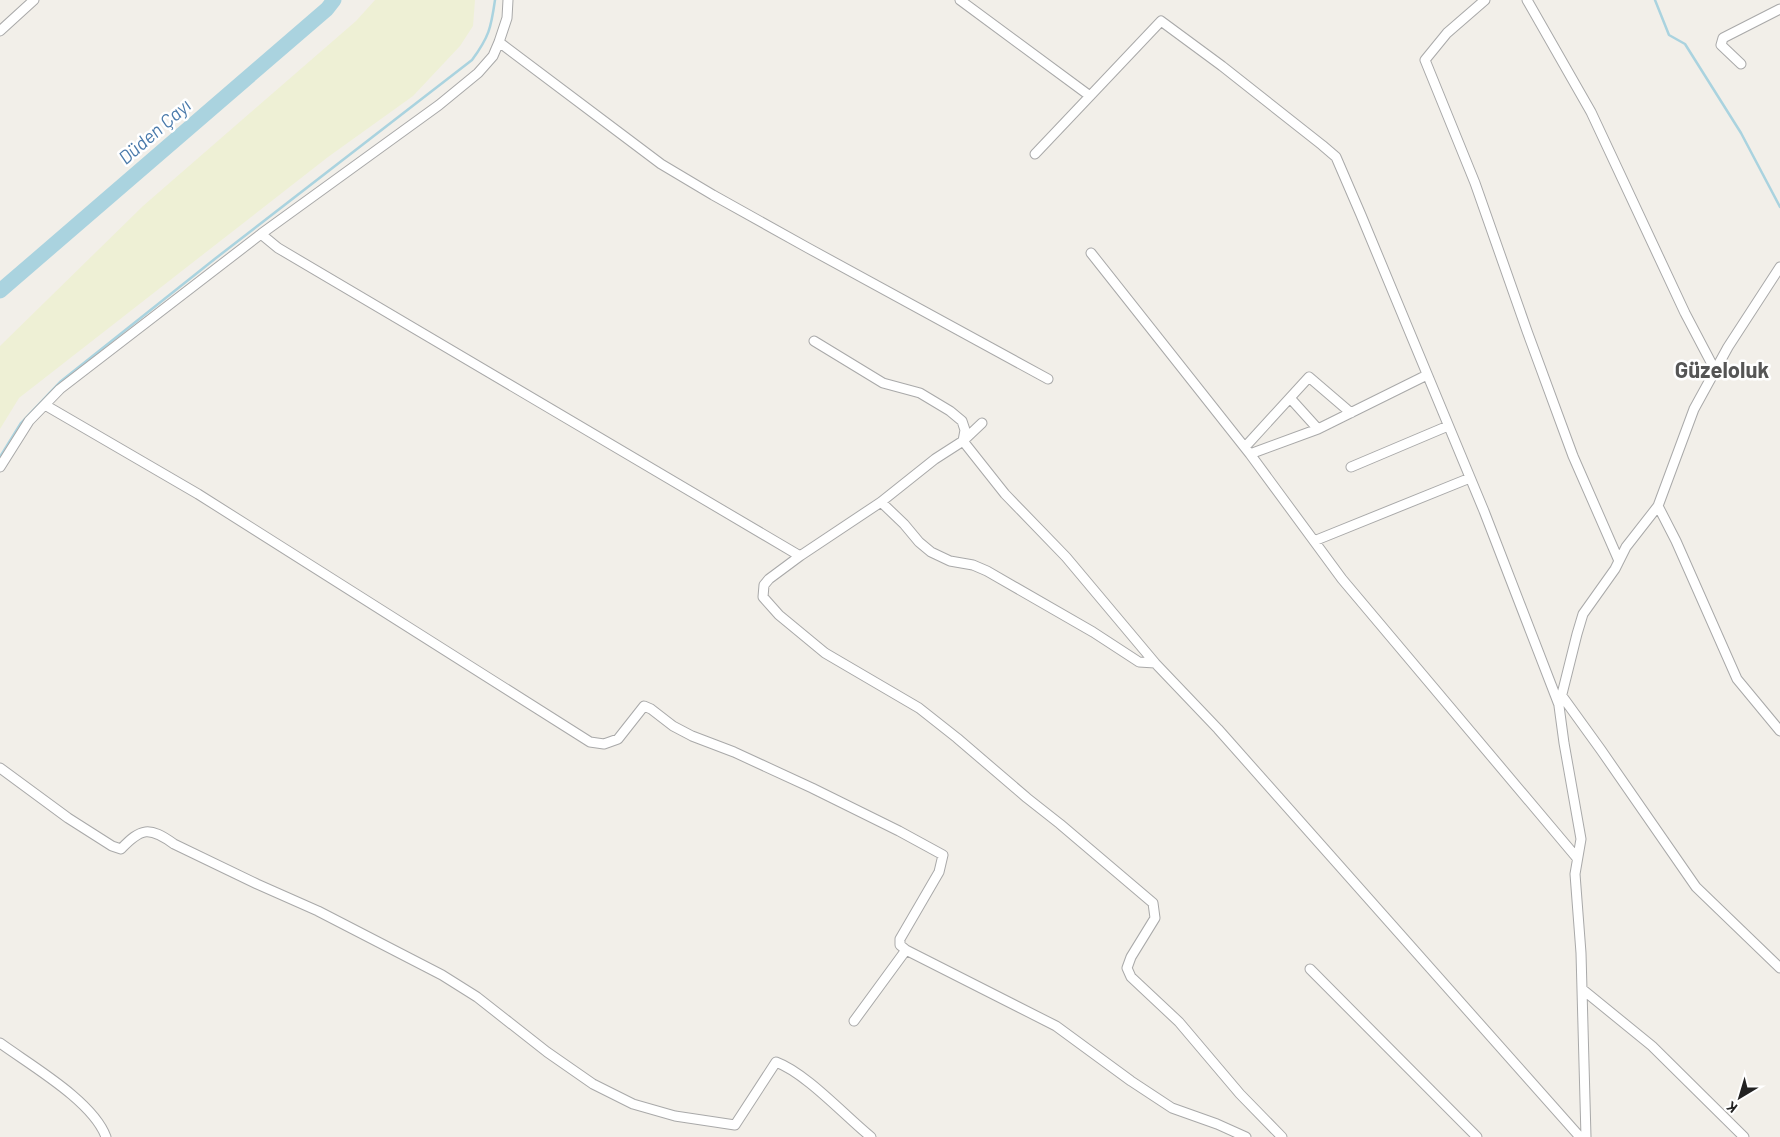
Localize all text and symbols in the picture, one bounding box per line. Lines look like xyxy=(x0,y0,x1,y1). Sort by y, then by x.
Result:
water label: Düden Çayı xyxy=(113,93,195,169)
district label: Güzeloluk xyxy=(1675,356,1769,382)
north arrow xyxy=(1715,1072,1765,1122)
text: K xyxy=(1723,1098,1740,1117)

